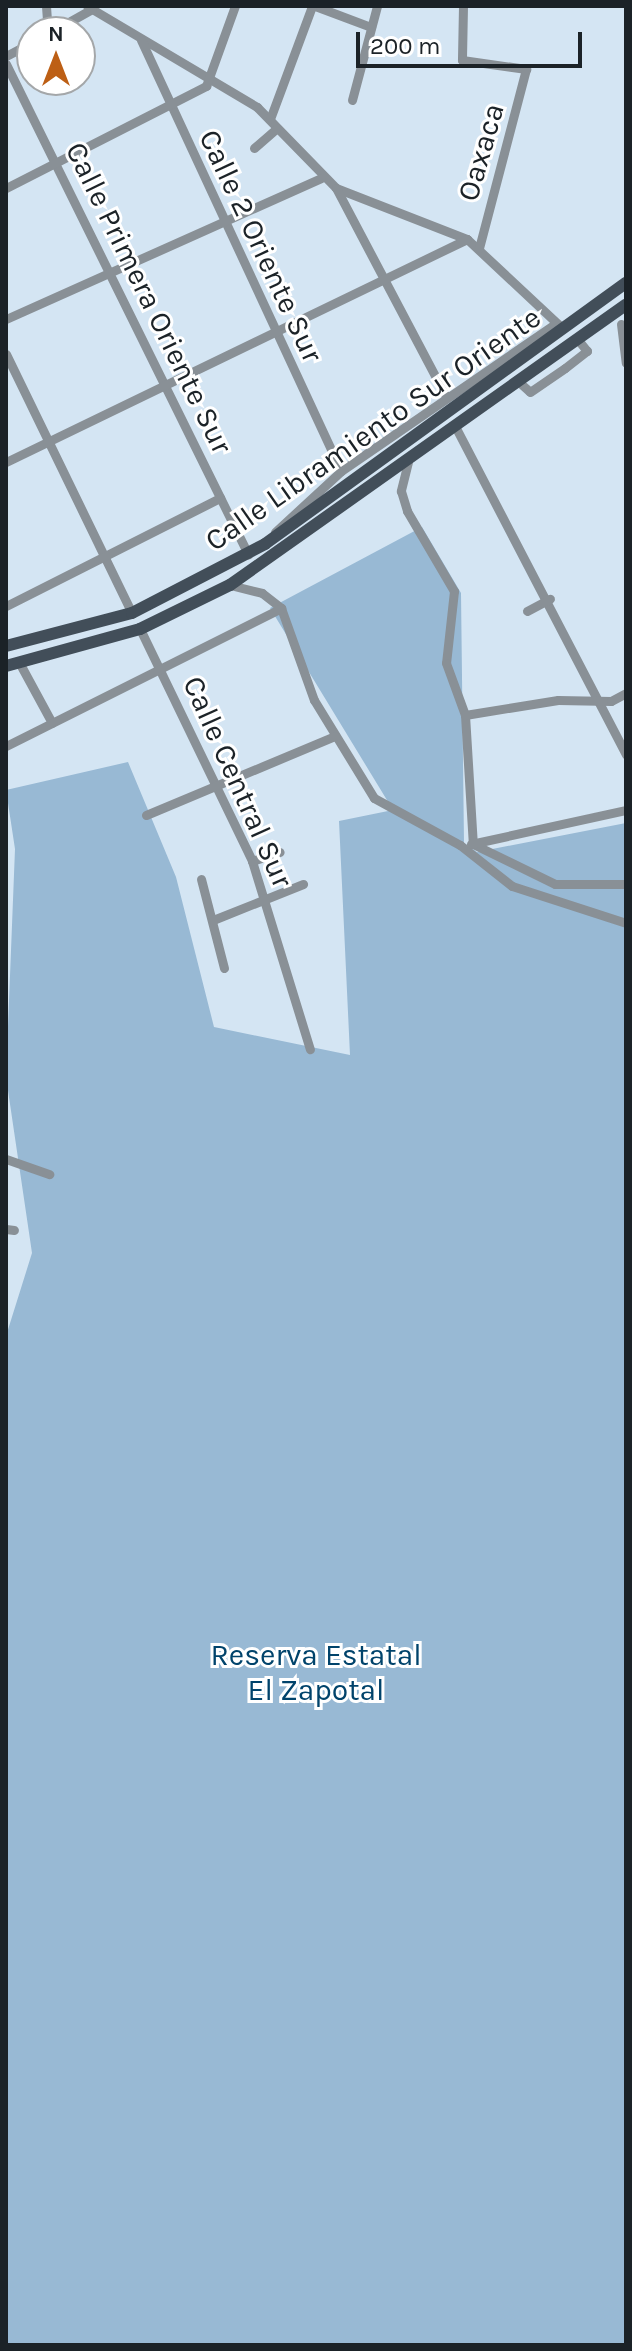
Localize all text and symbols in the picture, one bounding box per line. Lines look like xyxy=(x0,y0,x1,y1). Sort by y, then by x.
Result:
north arrow xyxy=(16,16,96,96)
scale bar xyxy=(360,16,586,66)
text: N xyxy=(48,21,64,47)
text: 200 m xyxy=(370,32,441,60)
street label: Oaxaca xyxy=(450,99,512,205)
street label: Calle 2 Oriente Sur xyxy=(191,124,331,368)
street label: Calle Primera Oriente Sur xyxy=(58,136,240,460)
street label: Calle Libramiento Sur Oriente xyxy=(198,299,548,559)
street label: Calle Central Sur xyxy=(175,671,301,893)
park label: Reserva Estatal El Zapotal xyxy=(210,1637,422,1708)

